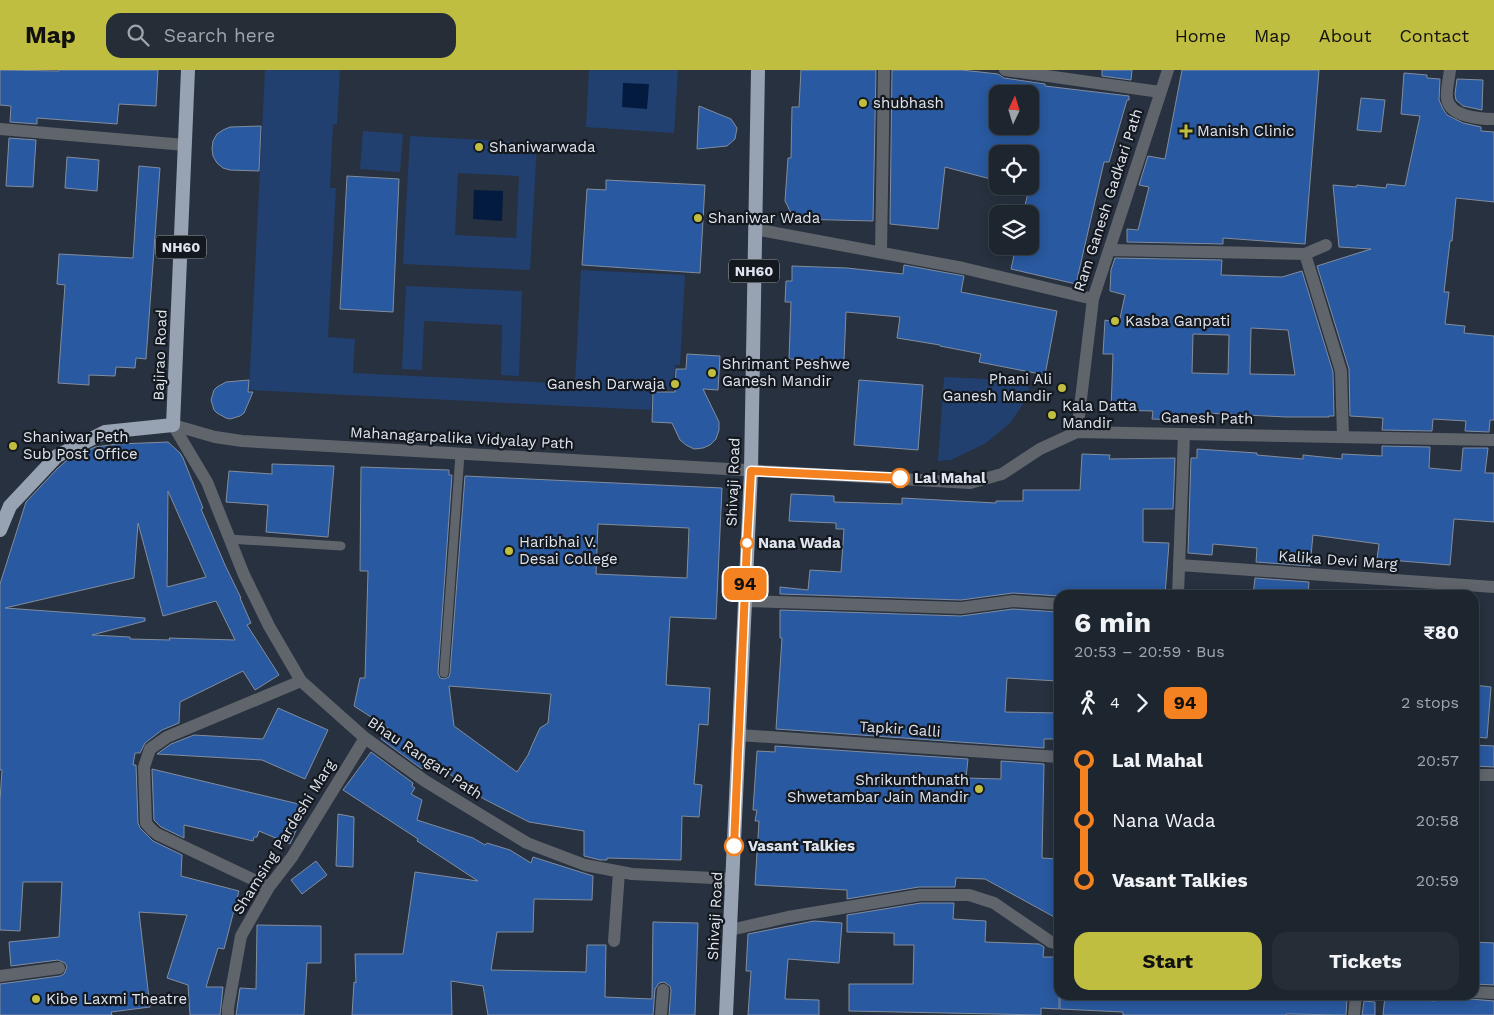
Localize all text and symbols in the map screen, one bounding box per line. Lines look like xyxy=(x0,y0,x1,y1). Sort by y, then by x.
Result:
search box xyxy=(106,13,456,58)
text: Map xyxy=(25,21,76,49)
icon: search xyxy=(124,21,152,49)
text: Search here xyxy=(164,24,275,47)
text: Home xyxy=(1175,25,1226,46)
text: Map xyxy=(1254,25,1291,46)
text: About xyxy=(1319,25,1371,46)
text: Contact xyxy=(1399,25,1469,46)
north arrow xyxy=(989,85,1039,135)
map controls xyxy=(989,85,1039,255)
place label: shubhash xyxy=(873,94,944,112)
marker: shubhash xyxy=(857,97,869,109)
street label: Ram Ganesh Gadkari Path xyxy=(1070,106,1146,294)
place label: Manish Clinic xyxy=(1197,122,1294,140)
marker: Manish Clinic xyxy=(1179,124,1193,138)
place label: Shaniwarwada xyxy=(489,138,596,156)
marker: Shaniwarwada xyxy=(473,141,485,153)
button: locate xyxy=(989,145,1039,195)
button: layers xyxy=(989,205,1039,255)
place label: Shaniwar Wada xyxy=(708,209,821,227)
marker: Shaniwar Wada xyxy=(692,212,704,224)
road number: NH60 xyxy=(156,236,206,258)
road number: NH60 xyxy=(729,260,779,282)
street label: Bajirao Road xyxy=(149,309,171,401)
place label: Kasba Ganpati xyxy=(1125,312,1230,330)
marker: Kasba Ganpati xyxy=(1109,315,1121,327)
place label: Shrimant Peshwe Ganesh Mandir xyxy=(722,355,850,390)
marker: Shrimant Peshwe Ganesh Mandir xyxy=(706,367,718,379)
place label: Phani Ali Ganesh Mandir xyxy=(942,370,1052,405)
place label: Ganesh Darwaja xyxy=(547,375,666,393)
marker: Ganesh Darwaja xyxy=(669,378,681,390)
marker: Phani Ali Ganesh Mandir xyxy=(1056,382,1068,394)
place label: Kala Datta Mandir xyxy=(1062,397,1138,432)
street label: Ganesh Path xyxy=(1161,408,1253,428)
marker: Kala Datta Mandir xyxy=(1046,409,1058,421)
street label: Mahanagarpalika Vidyalay Path xyxy=(350,423,574,453)
place label: Shaniwar Peth Sub Post Office xyxy=(23,428,138,463)
street label: Shivaji Road xyxy=(722,437,744,527)
marker: Shaniwar Peth Sub Post Office xyxy=(7,440,19,452)
marker: Lal Mahal xyxy=(890,468,910,488)
place label: Lal Mahal xyxy=(914,469,986,487)
place label: Haribhai V. Desai College xyxy=(519,533,618,568)
place label: Nana Wada xyxy=(758,534,841,552)
marker: Nana Wada xyxy=(740,536,754,550)
marker: Haribhai V. Desai College xyxy=(503,545,515,557)
street label: Kalika Devi Marg xyxy=(1278,547,1398,573)
line badge: 94 xyxy=(722,568,768,600)
text: 94 xyxy=(734,573,756,594)
text: 6 min xyxy=(1074,606,1151,639)
text: ₹80 xyxy=(1423,621,1459,644)
text: 20:53 – 20:59 · Bus xyxy=(1074,642,1225,661)
icon: walk xyxy=(1074,689,1102,717)
icon: forward xyxy=(1128,689,1156,717)
text: 94 xyxy=(1174,692,1197,713)
text: 4 xyxy=(1110,693,1120,712)
text: 2 stops xyxy=(1401,693,1459,712)
street label: Bhau Rangari Path xyxy=(364,713,486,803)
street label: Tapkir Galli xyxy=(859,717,941,741)
text: Lal Mahal xyxy=(1112,749,1203,772)
text: 20:57 xyxy=(1417,751,1459,770)
street label: Shamsing Pardeshi Marg xyxy=(229,756,339,918)
place label: Shrikunthunath Shwetambar Jain Mandir xyxy=(787,771,969,806)
marker: Shrikunthunath Shwetambar Jain Mandir xyxy=(973,783,985,795)
text: Nana Wada xyxy=(1112,809,1216,832)
text: 20:58 xyxy=(1416,811,1459,830)
marker: Vasant Talkies xyxy=(724,836,744,856)
place label: Vasant Talkies xyxy=(748,837,855,855)
text: Vasant Talkies xyxy=(1112,869,1248,892)
street label: Shivaji Road xyxy=(704,871,726,961)
text: 20:59 xyxy=(1416,871,1459,890)
button: Start xyxy=(1074,932,1262,990)
button: Tickets xyxy=(1272,932,1459,990)
place label: Kibe Laxmi Theatre xyxy=(46,990,187,1008)
marker: Kibe Laxmi Theatre xyxy=(30,993,42,1005)

